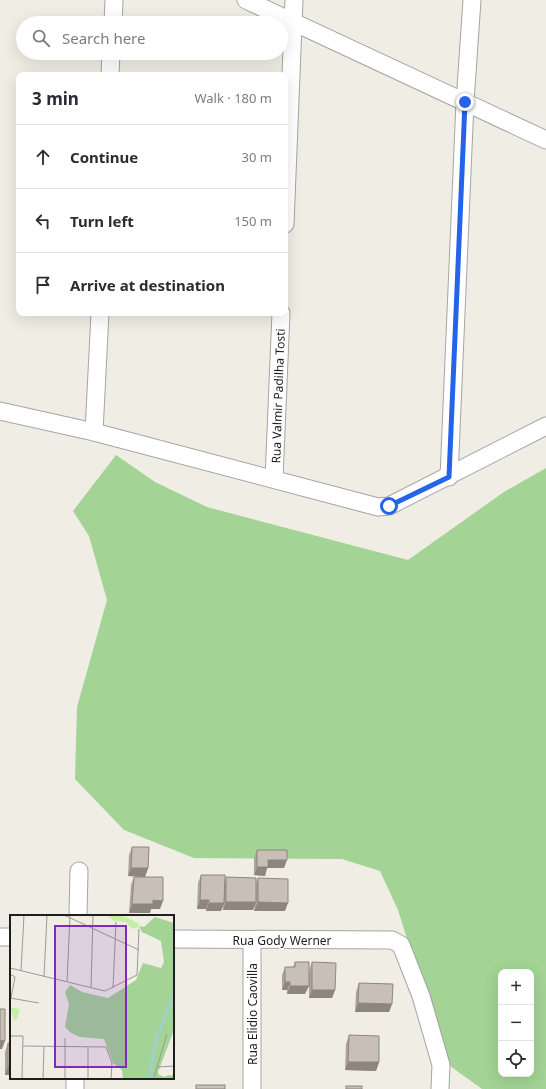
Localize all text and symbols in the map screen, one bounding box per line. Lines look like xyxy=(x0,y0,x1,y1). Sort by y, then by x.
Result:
search box xyxy=(16,16,288,60)
icon: search xyxy=(30,27,52,49)
text: Search here xyxy=(62,28,145,48)
text: 3 min xyxy=(32,87,79,110)
text: Walk · 180 m xyxy=(194,89,272,107)
route end xyxy=(456,93,474,111)
icon: ahead xyxy=(32,146,54,168)
text: Continue xyxy=(70,147,138,167)
text: 30 m xyxy=(242,148,272,166)
icon: left xyxy=(32,210,54,232)
text: Turn left xyxy=(70,211,134,231)
text: 150 m xyxy=(234,212,272,230)
icon: arrive xyxy=(32,274,54,296)
text: Arrive at destination xyxy=(70,275,225,295)
street label: Rua Valmir Padilha Tosti xyxy=(267,328,289,464)
route start xyxy=(380,497,398,515)
inset map xyxy=(10,915,174,1079)
street label: Rua Gody Werner xyxy=(232,932,332,949)
street label: Rua Elidio Caovilla xyxy=(244,963,261,1065)
map controls xyxy=(498,969,534,1077)
button: + xyxy=(498,969,534,1005)
button: − xyxy=(498,1005,534,1041)
button: locate xyxy=(498,1041,534,1077)

